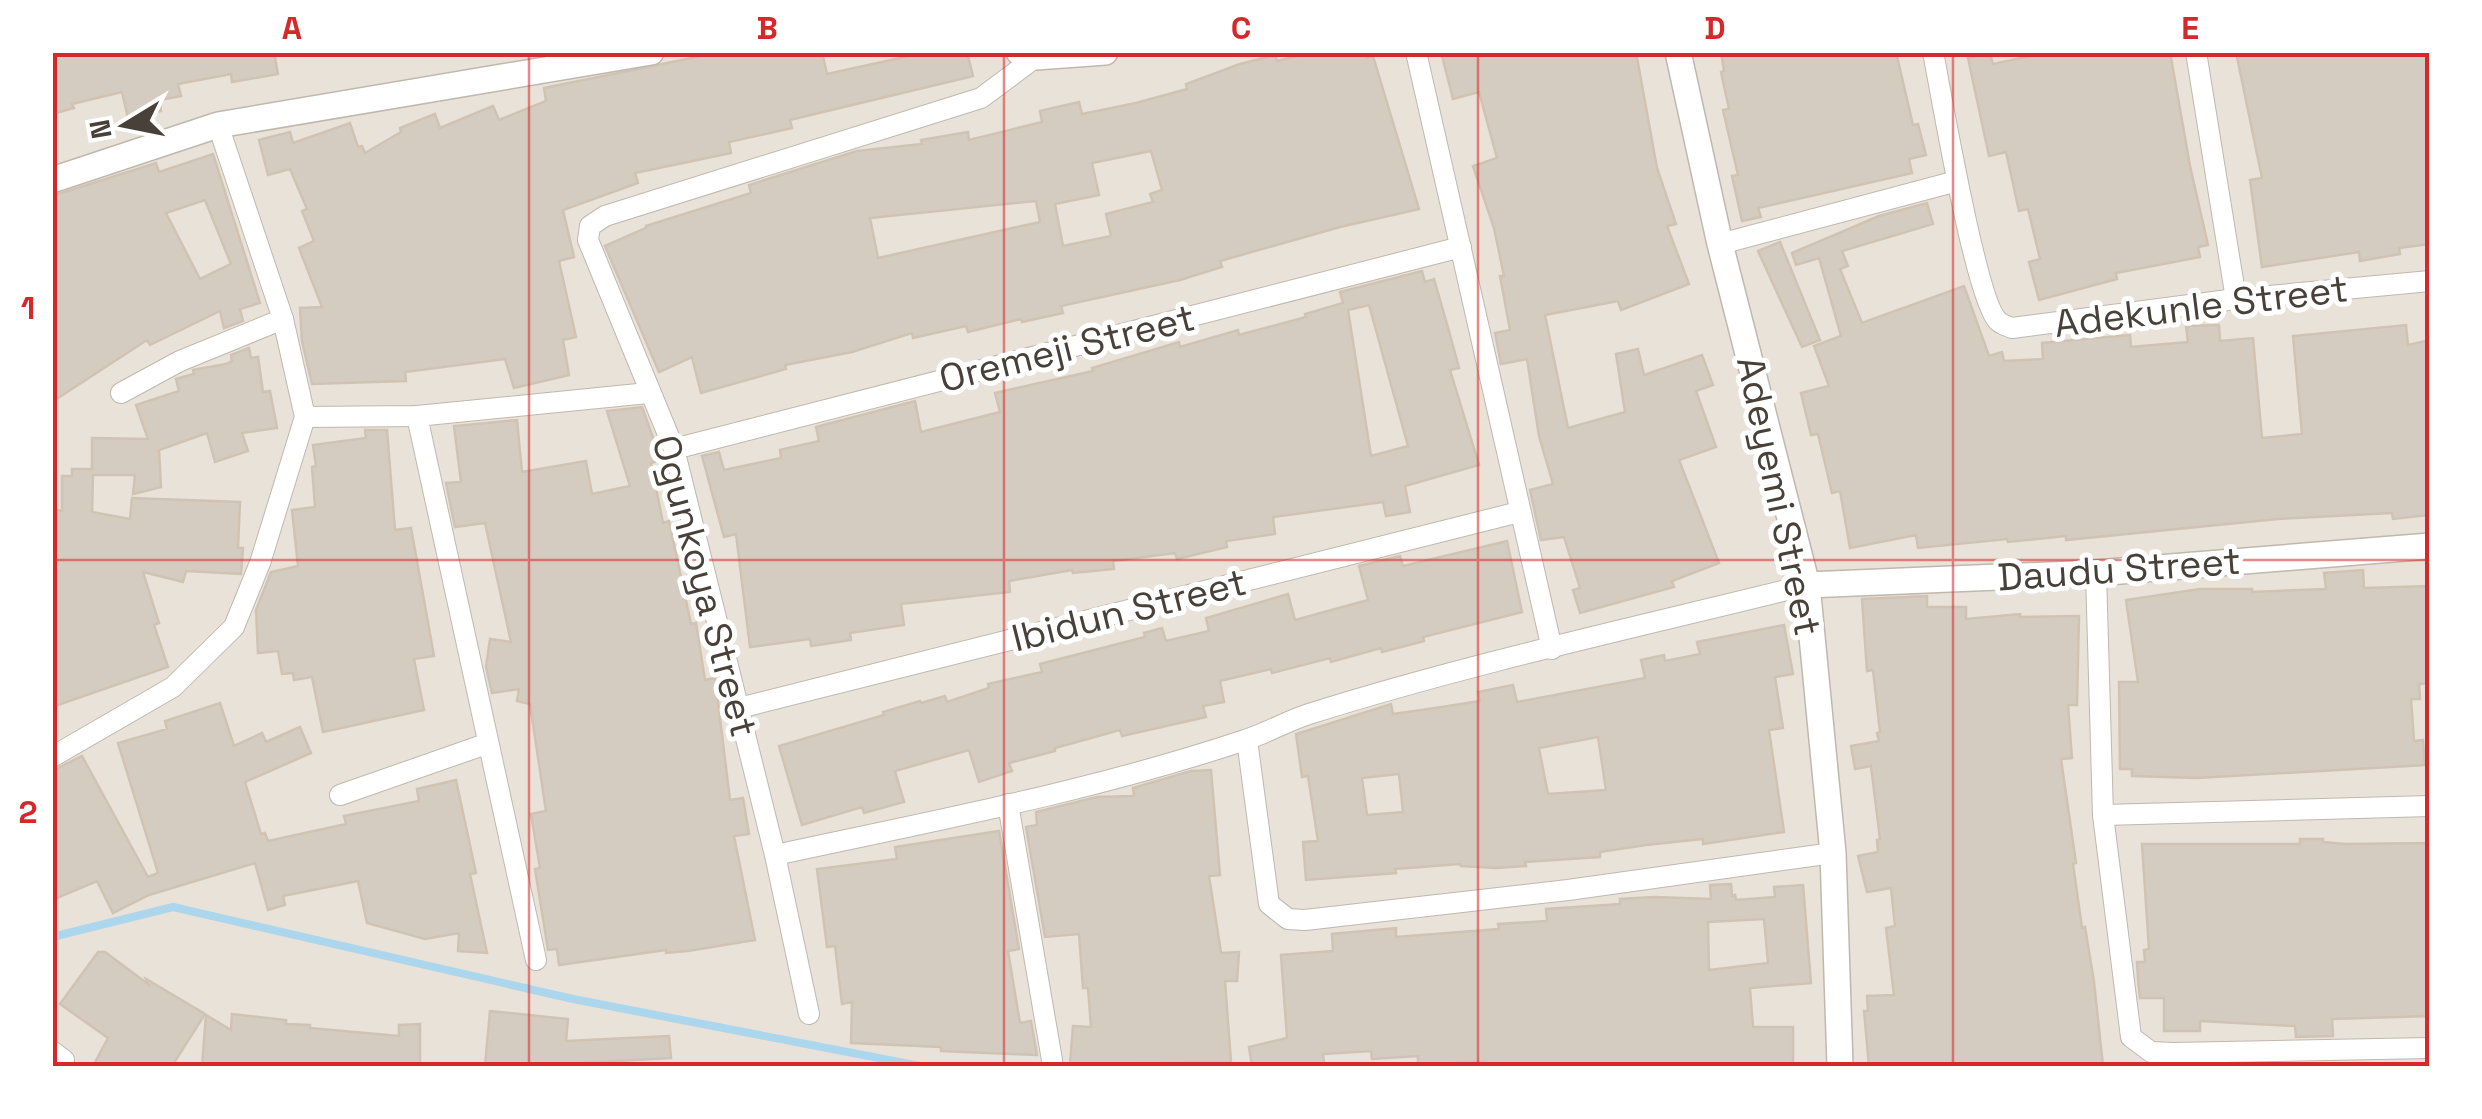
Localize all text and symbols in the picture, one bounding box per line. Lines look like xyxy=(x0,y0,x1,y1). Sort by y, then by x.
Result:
text: A xyxy=(282,8,302,48)
text: B xyxy=(756,8,778,48)
text: C xyxy=(1231,8,1251,48)
text: D xyxy=(1704,8,1726,48)
text: E xyxy=(2181,8,2199,48)
north arrow xyxy=(75,75,175,175)
text: N xyxy=(81,117,120,142)
street label: Adekunle Street xyxy=(2051,264,2351,348)
text: 1 xyxy=(21,288,35,328)
street label: Oremeji Street xyxy=(934,293,1200,403)
street label: Adeyemi Street xyxy=(1726,352,1832,640)
street label: Ogunkoya Street xyxy=(642,430,768,742)
street label: Daudu Street xyxy=(1996,537,2242,601)
street label: Ibidun Street xyxy=(1007,558,1251,662)
text: 2 xyxy=(18,792,38,832)

